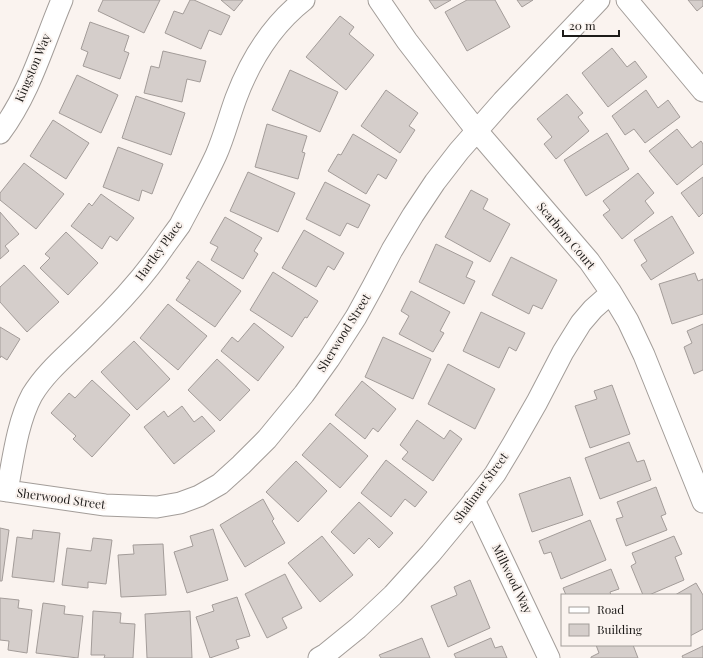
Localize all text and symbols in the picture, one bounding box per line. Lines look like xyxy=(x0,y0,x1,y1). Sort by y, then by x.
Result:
scale bar xyxy=(563,12,619,38)
text: 20 m xyxy=(569,17,596,33)
street label: Kingston Way xyxy=(10,31,54,104)
street label: Scarboro Court xyxy=(534,199,600,273)
street label: Hartley Place xyxy=(131,217,185,284)
street label: Sherwood Street xyxy=(313,290,374,375)
street label: Shalimar Street xyxy=(449,448,512,526)
street label: Sherwood Street xyxy=(16,484,107,512)
street label: Millwood Way xyxy=(489,541,537,616)
legend xyxy=(561,594,691,646)
text: Road xyxy=(597,601,624,617)
text: Building xyxy=(597,621,643,637)

